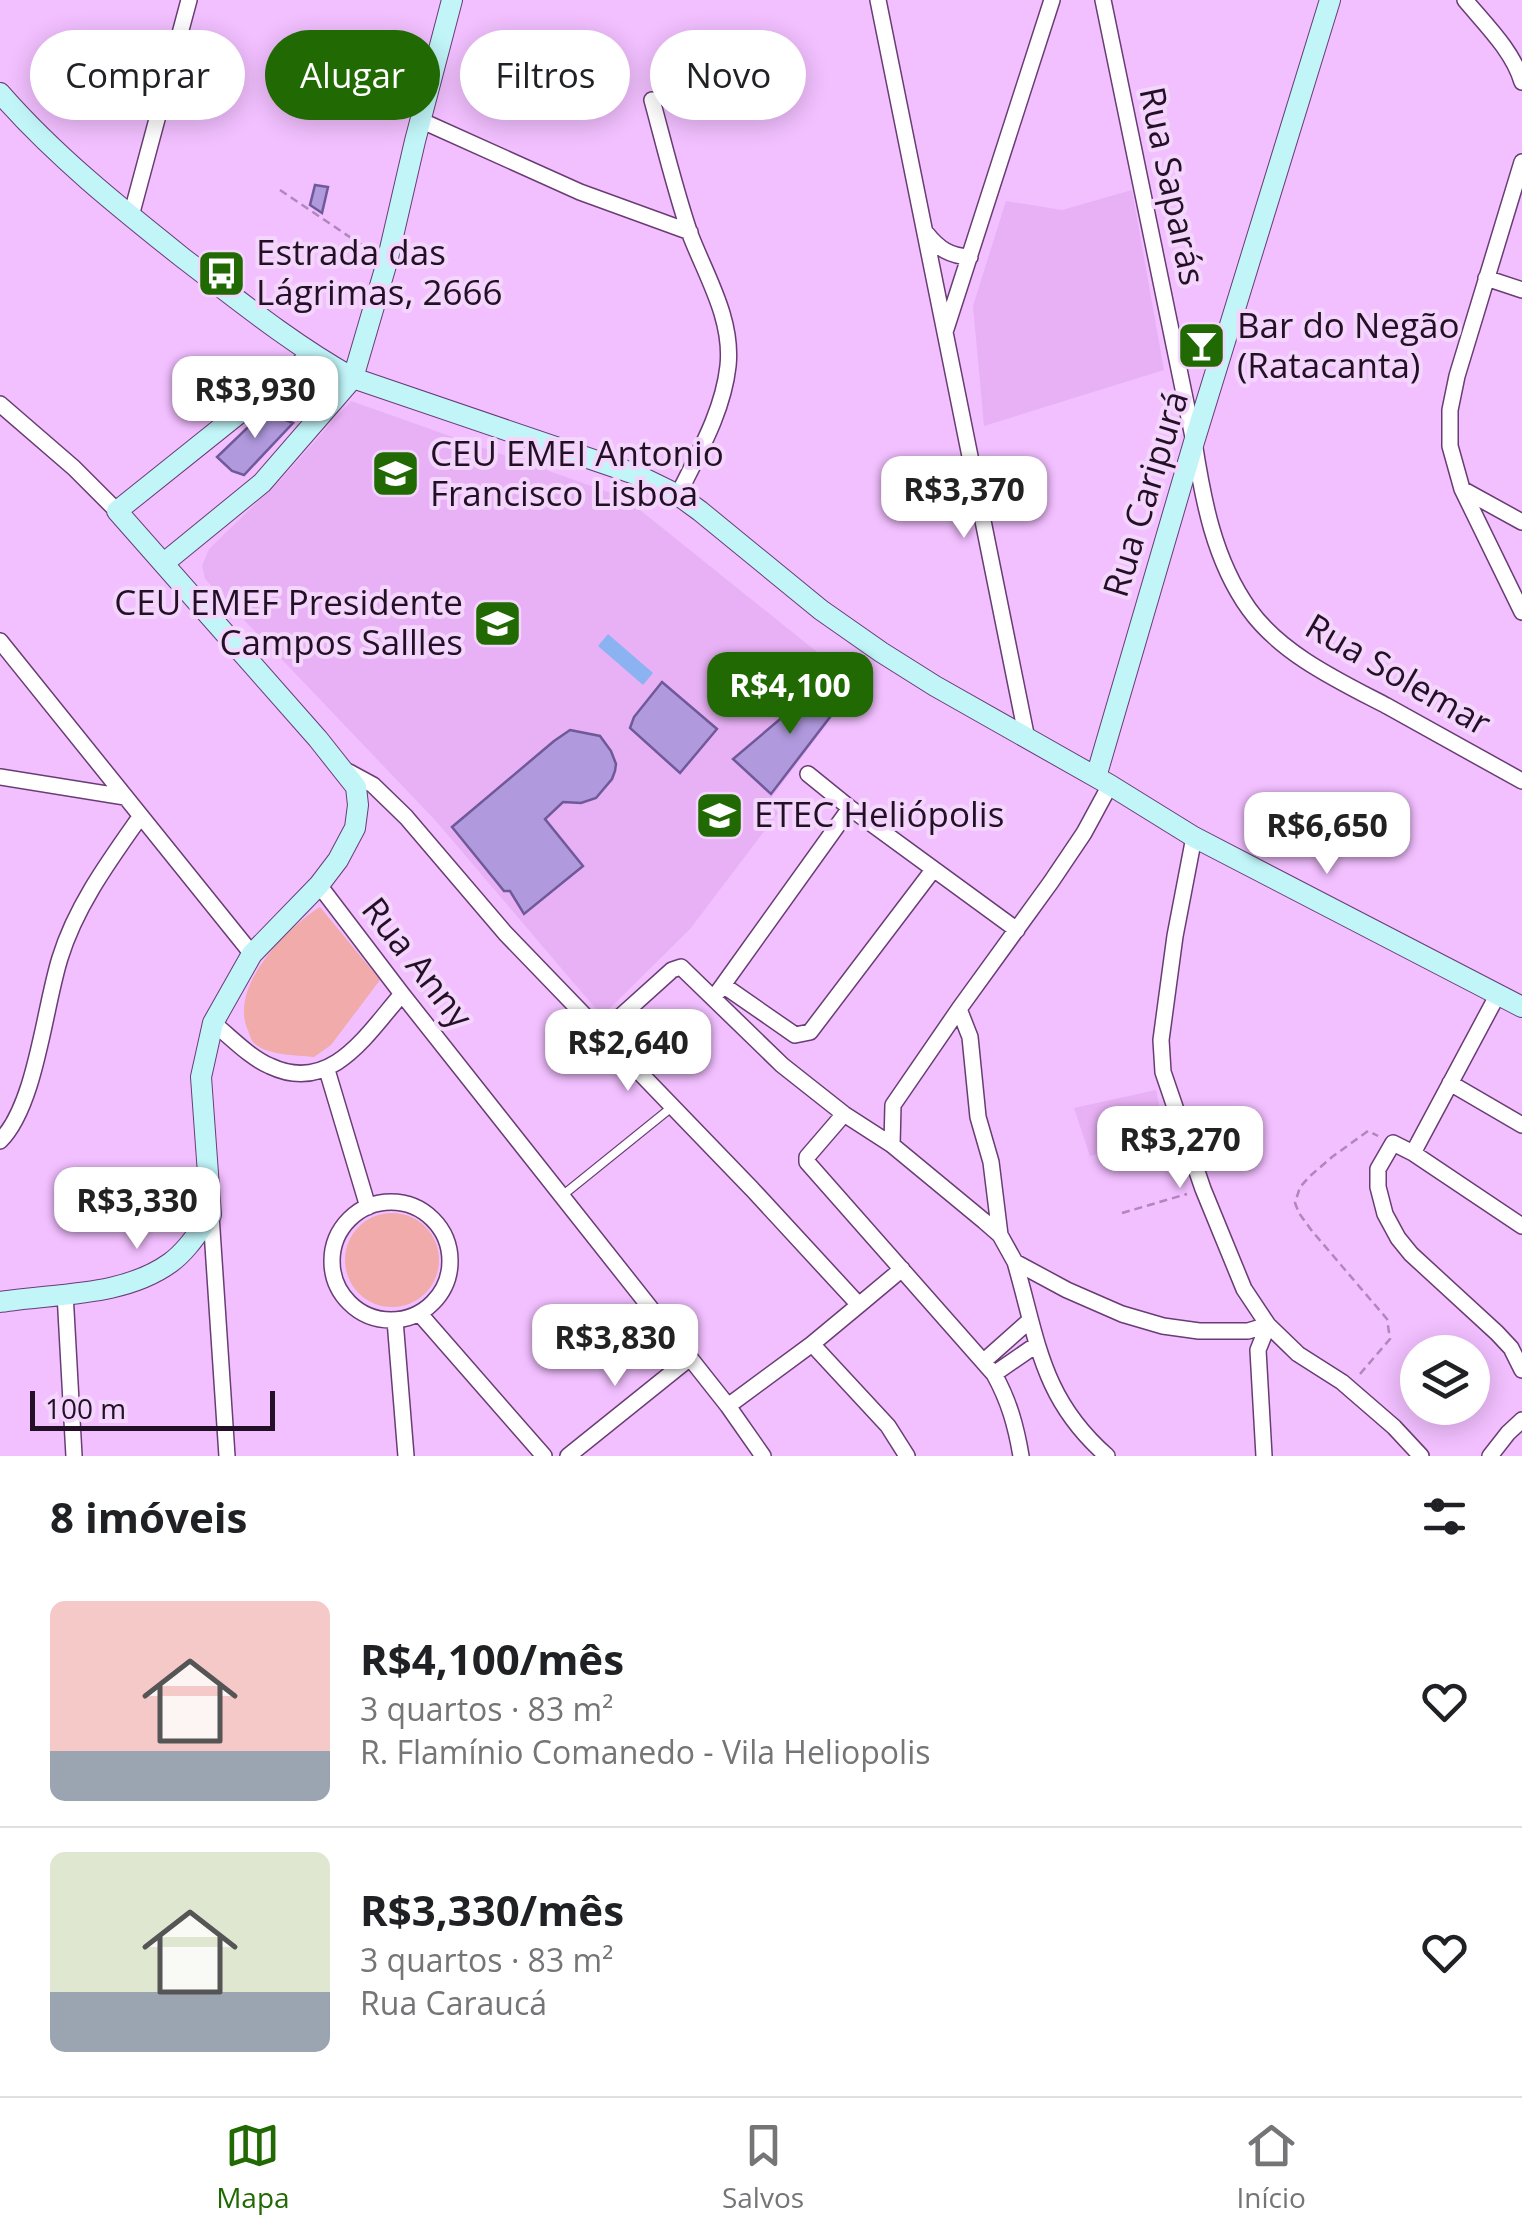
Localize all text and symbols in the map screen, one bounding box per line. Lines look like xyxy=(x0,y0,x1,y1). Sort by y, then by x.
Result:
chip: Comprar xyxy=(30,30,245,120)
chip: Alugar xyxy=(265,30,440,120)
chip: Filtros xyxy=(460,30,630,120)
chip: Novo xyxy=(650,30,806,120)
street label: Rua Saparás xyxy=(1130,82,1217,289)
place label: Estrada das Lágrimas, 2666 xyxy=(256,228,503,315)
bus stop icon: Estrada das Lágrimas, 2666 xyxy=(195,247,247,299)
place label: Bar do Negão (Ratacanta) xyxy=(1237,301,1460,388)
bar icon: Bar do Negão (Ratacanta) xyxy=(1176,320,1228,372)
pin: R$3,930 xyxy=(163,356,347,441)
text: R$3,930 xyxy=(194,367,316,410)
street label: Rua Caripurá xyxy=(1091,385,1198,602)
place label: CEU EMEI Antonio Francisco Lisboa xyxy=(430,429,724,516)
school or university icon: CEU EMEI Antonio Francisco Lisboa xyxy=(369,448,421,500)
pin: R$3,370 xyxy=(872,456,1056,541)
text: R$3,370 xyxy=(903,467,1025,510)
place label: CEU EMEF Presidente Campos Sallles xyxy=(114,578,463,665)
school or university icon: CEU EMEF Presidente Campos Sallles xyxy=(472,597,524,649)
street label: Rua Solemar xyxy=(1298,602,1500,746)
pin: R$4,100 xyxy=(698,652,882,737)
text: R$4,100 xyxy=(729,663,851,706)
school or university icon: ETEC Heliópolis xyxy=(693,789,745,841)
place label: ETEC Heliópolis xyxy=(754,790,1004,837)
pin: R$6,650 xyxy=(1235,792,1419,877)
text: R$6,650 xyxy=(1266,803,1388,846)
street label: Rua Anny xyxy=(352,887,484,1038)
pin: R$2,640 xyxy=(536,1009,720,1094)
text: R$2,640 xyxy=(567,1020,689,1063)
pin: R$3,270 xyxy=(1088,1106,1272,1191)
text: R$3,270 xyxy=(1119,1117,1241,1160)
pin: R$3,330 xyxy=(45,1167,229,1252)
text: R$3,330 xyxy=(76,1178,198,1221)
pin: R$3,830 xyxy=(523,1304,707,1389)
text: R$3,830 xyxy=(554,1315,676,1358)
map controls xyxy=(1400,1335,1490,1425)
button: layers xyxy=(1400,1335,1490,1425)
scale bar xyxy=(30,1386,275,1430)
text: 100 m xyxy=(45,1389,126,1427)
text: 8 imóveis xyxy=(50,1488,247,1545)
icon: filters xyxy=(1417,1489,1472,1544)
text: R$4,100/mês xyxy=(360,1630,624,1687)
icon: home xyxy=(130,1641,250,1761)
icon: heart xyxy=(1417,1674,1472,1729)
text: 3 quartos · 83 m² xyxy=(360,1687,613,1730)
text: R. Flamínio Comanedo - Vila Heliopolis xyxy=(360,1730,931,1773)
text: R$3,330/mês xyxy=(360,1881,624,1938)
icon: home xyxy=(130,1892,250,2012)
icon: heart xyxy=(1417,1925,1472,1980)
text: 3 quartos · 83 m² xyxy=(360,1938,613,1981)
text: Rua Caraucá xyxy=(360,1981,547,2024)
tab: Mapa xyxy=(216,2118,290,2216)
tab: Salvos xyxy=(722,2118,804,2216)
tab: Início xyxy=(1236,2118,1306,2216)

